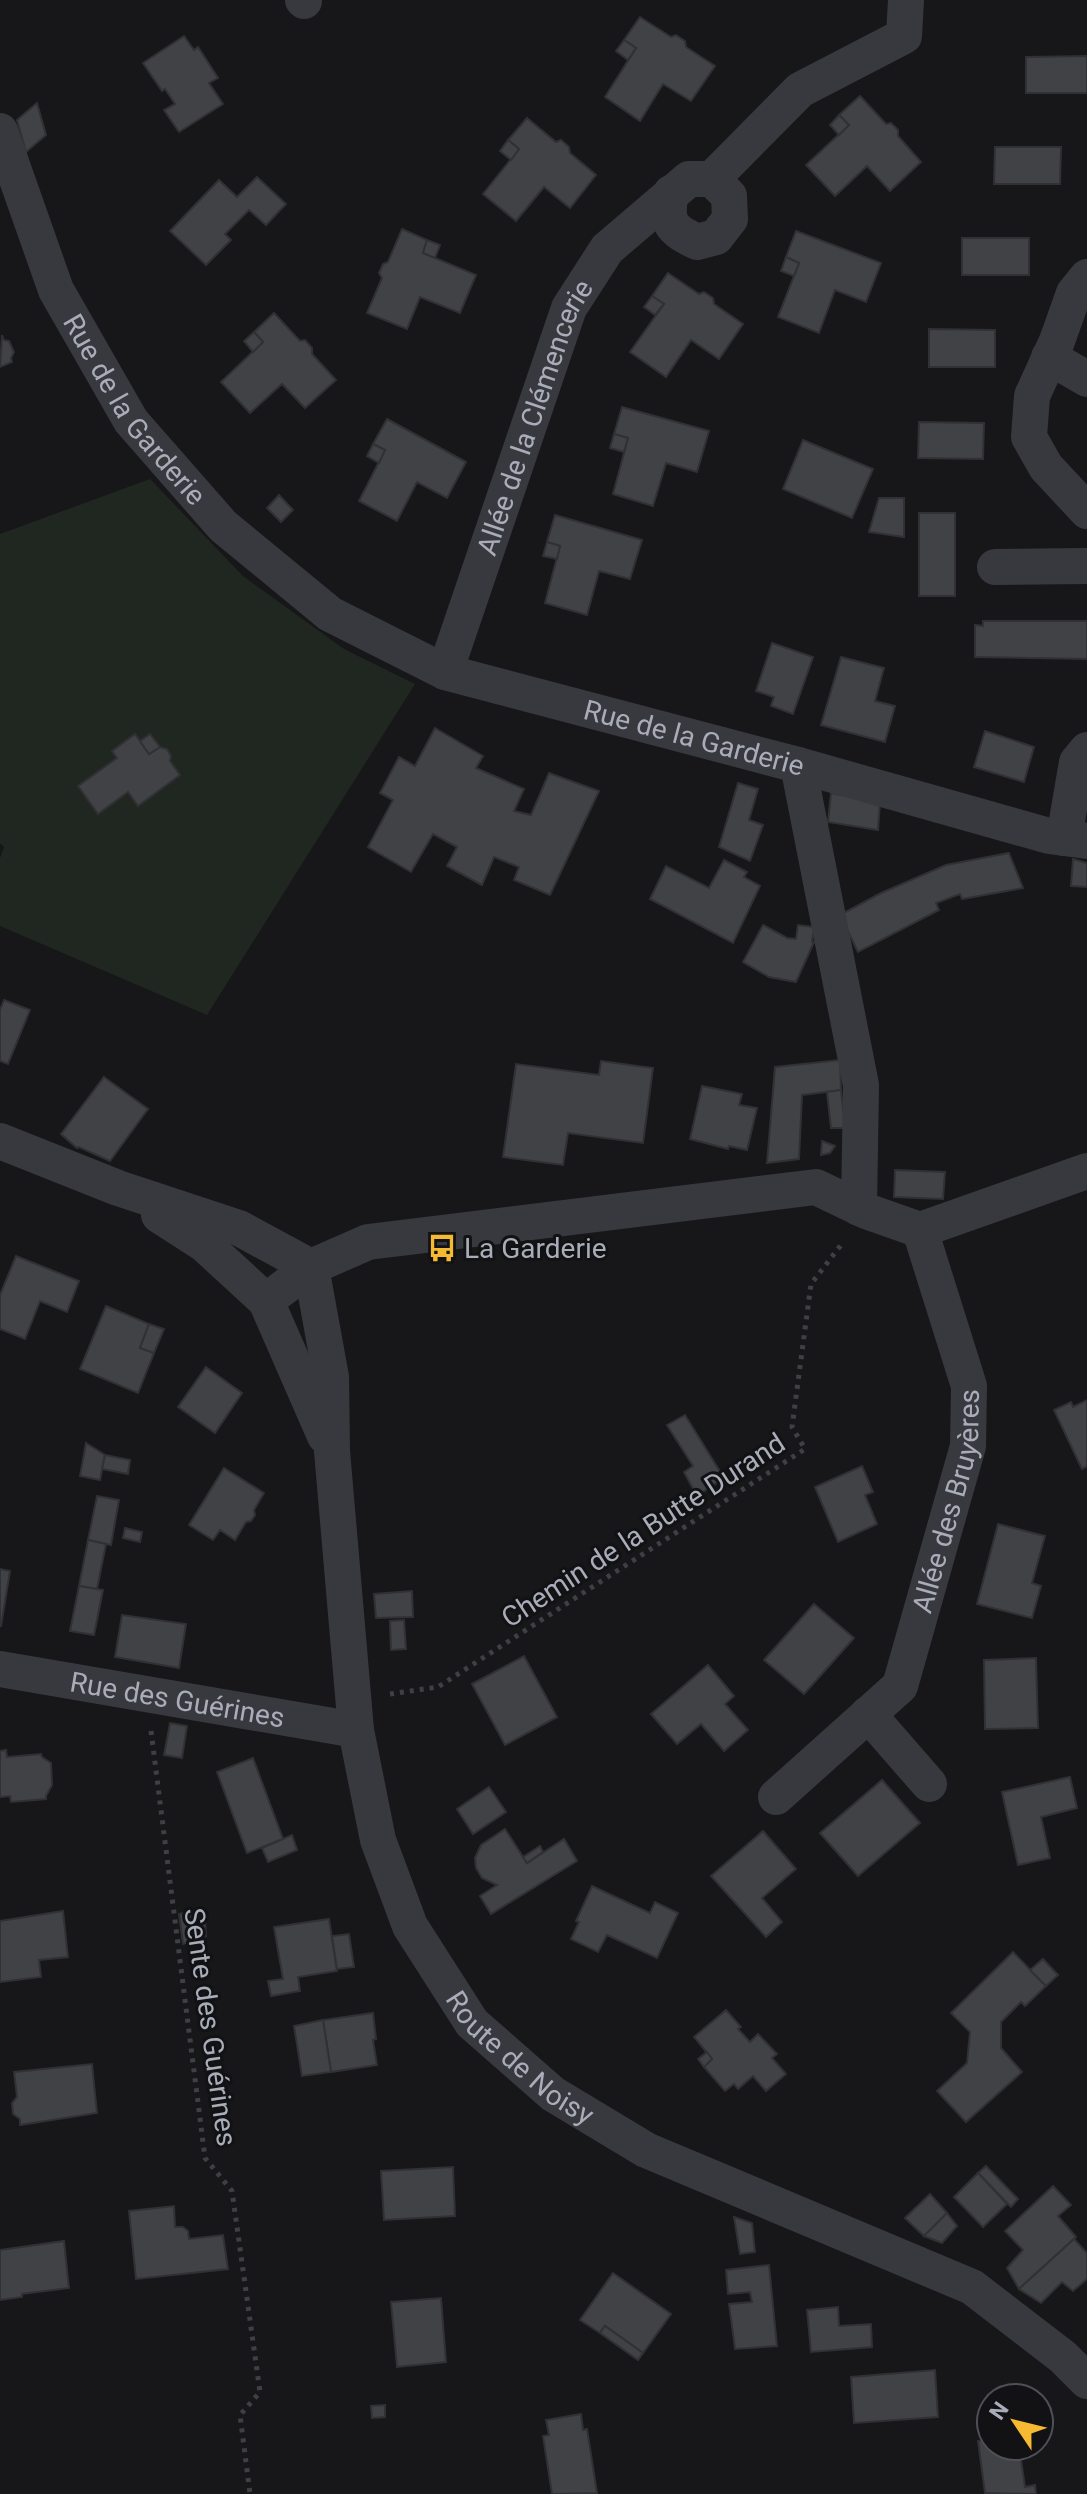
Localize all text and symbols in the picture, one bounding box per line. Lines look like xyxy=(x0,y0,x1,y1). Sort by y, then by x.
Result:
street label: Allée de la Clémencerie xyxy=(470,273,600,559)
street label: Rue de la Garderie xyxy=(56,308,213,512)
street label: Rue de la Garderie xyxy=(580,693,808,783)
place label: La Garderie xyxy=(464,1232,607,1265)
bus stop icon: La Garderie xyxy=(427,1233,457,1263)
street label: Allée des Bruyères xyxy=(906,1389,986,1617)
street label: Chemin de la Butte Durand xyxy=(495,1426,791,1634)
street label: Rue des Guérines xyxy=(68,1665,287,1734)
street label: Sente des Guérines xyxy=(177,1906,244,2148)
street label: Route de Noisy xyxy=(439,1985,600,2132)
north arrow xyxy=(975,2382,1055,2462)
text: N xyxy=(984,2397,1014,2424)

